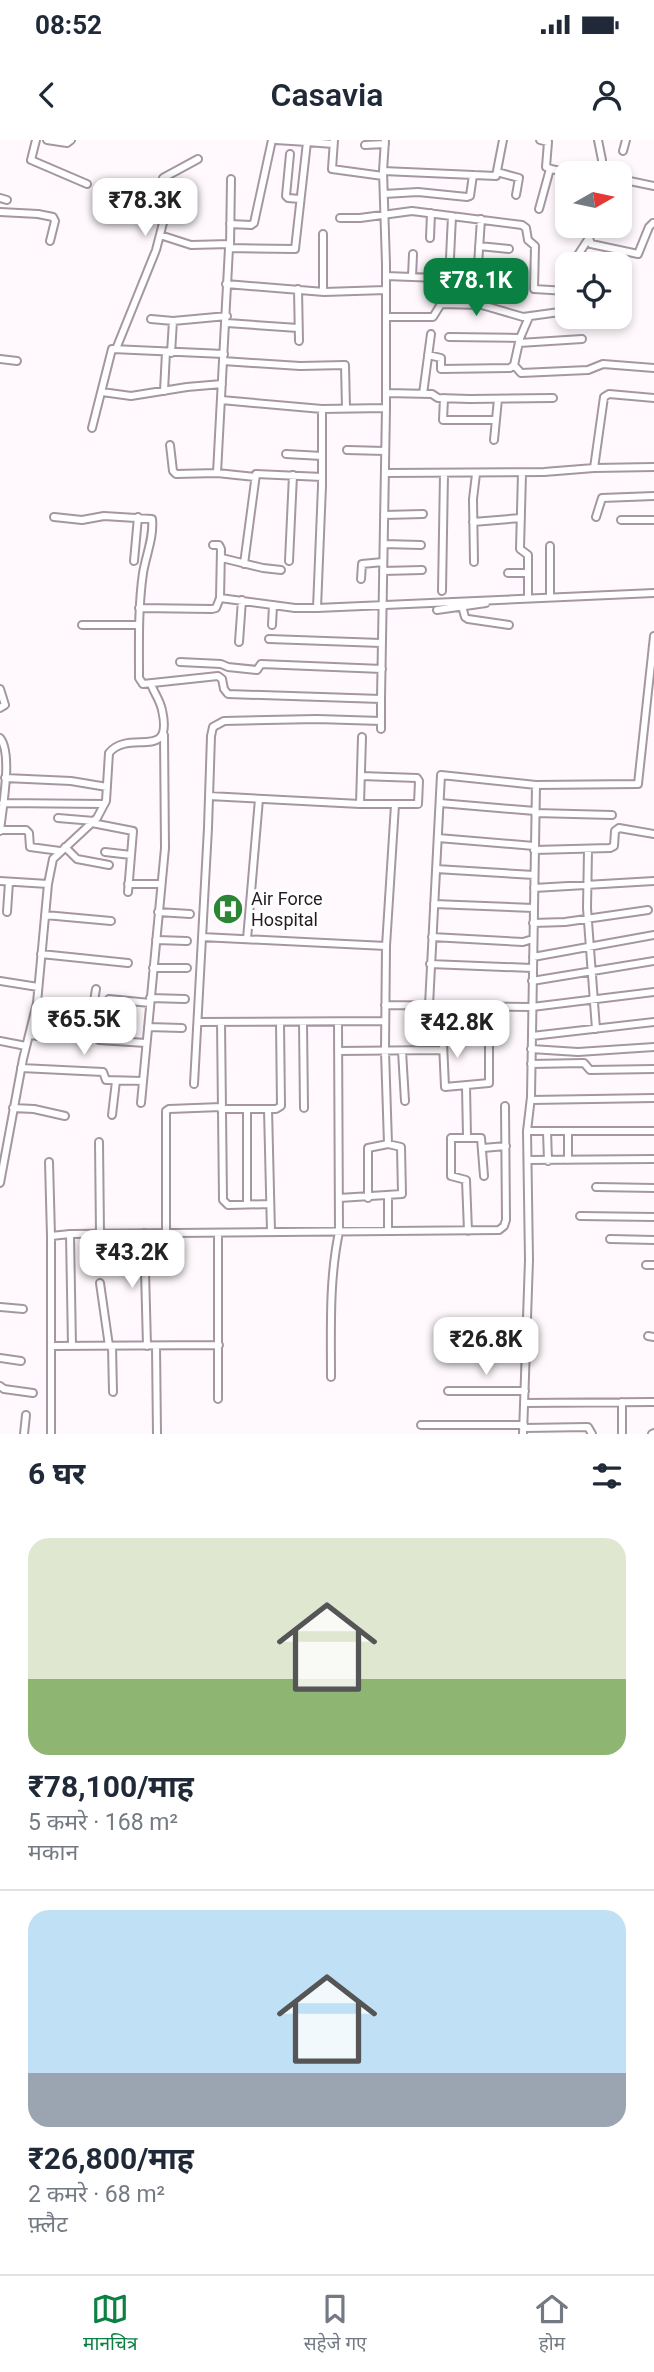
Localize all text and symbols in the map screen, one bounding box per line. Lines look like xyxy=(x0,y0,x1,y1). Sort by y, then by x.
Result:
text: 08:52 xyxy=(35,10,102,40)
icon: back xyxy=(28,76,66,114)
text: Casavia xyxy=(270,76,384,114)
icon: person xyxy=(588,76,626,114)
north arrow xyxy=(555,161,632,238)
map controls xyxy=(555,161,632,329)
pin: ₹78.3K xyxy=(88,178,202,238)
text: ₹78.3K xyxy=(109,187,181,214)
button: locate xyxy=(555,252,632,329)
pin: ₹78.1K xyxy=(419,258,533,318)
text: ₹78.1K xyxy=(440,267,512,294)
place label: Air Force Hospital xyxy=(251,888,323,930)
hospital icon: Air Force Hospital xyxy=(211,892,245,926)
pin: ₹65.5K xyxy=(27,998,141,1057)
pin: ₹42.8K xyxy=(400,1000,514,1060)
text: ₹65.5K xyxy=(48,1006,120,1033)
text: ₹42.8K xyxy=(421,1009,493,1036)
pin: ₹43.2K xyxy=(75,1230,189,1290)
text: ₹43.2K xyxy=(96,1239,168,1266)
pin: ₹26.8K xyxy=(429,1318,543,1377)
text: ₹26.8K xyxy=(450,1326,522,1353)
text: 6 घर xyxy=(28,1456,85,1491)
icon: filters xyxy=(588,1457,626,1495)
icon: home xyxy=(264,1584,390,1710)
text: ₹78,100/माह xyxy=(28,1769,194,1804)
text: 5 कमरे · 168 m² xyxy=(28,1809,178,1836)
text: मकान xyxy=(28,1839,78,1866)
icon: home xyxy=(264,1956,390,2082)
text: ₹26,800/माह xyxy=(28,2141,194,2176)
text: 2 कमरे · 68 m² xyxy=(28,2181,165,2208)
text: फ़्लैट xyxy=(28,2211,68,2238)
tab: मानचित्र xyxy=(83,2290,137,2358)
tab: सहेजे गए xyxy=(304,2290,367,2358)
tab: होम xyxy=(533,2290,571,2358)

